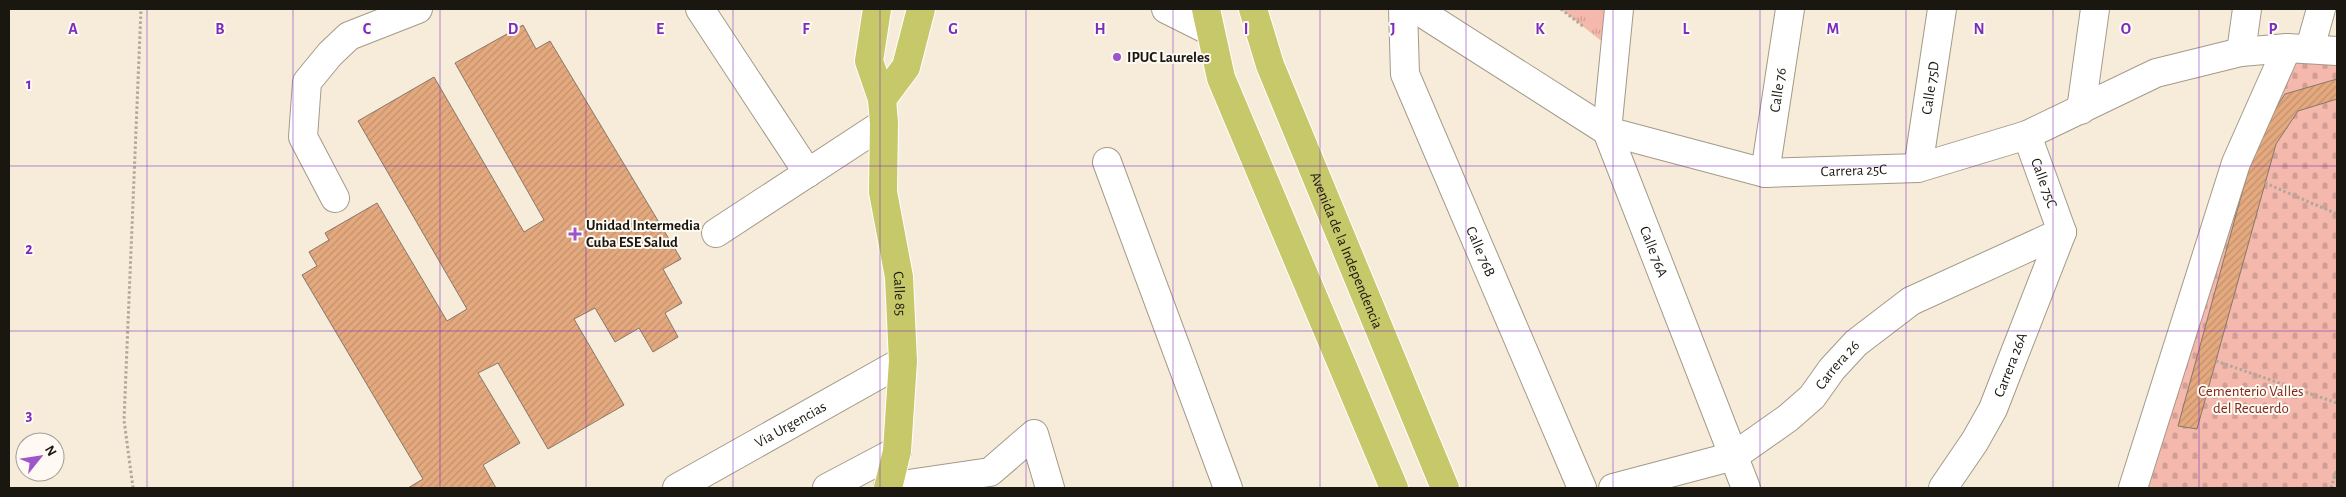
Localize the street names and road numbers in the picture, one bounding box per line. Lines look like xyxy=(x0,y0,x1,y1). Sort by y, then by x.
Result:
street label: Calle 75D xyxy=(1919,60,1942,116)
street label: Calle 76 xyxy=(1767,67,1789,113)
street label: Calle 75C xyxy=(2028,156,2060,210)
street label: Carrera 25C xyxy=(1820,162,1887,179)
street label: Avenida de la Independencia xyxy=(1307,170,1385,331)
street label: Calle 76B xyxy=(1463,224,1498,279)
street label: Calle 76A xyxy=(1637,224,1670,280)
street label: Calle 85 xyxy=(890,270,908,316)
street label: Carrera 26A xyxy=(1991,330,2030,399)
street label: Carrera 26 xyxy=(1813,338,1862,392)
street label: Via Urgencias xyxy=(752,399,829,451)

